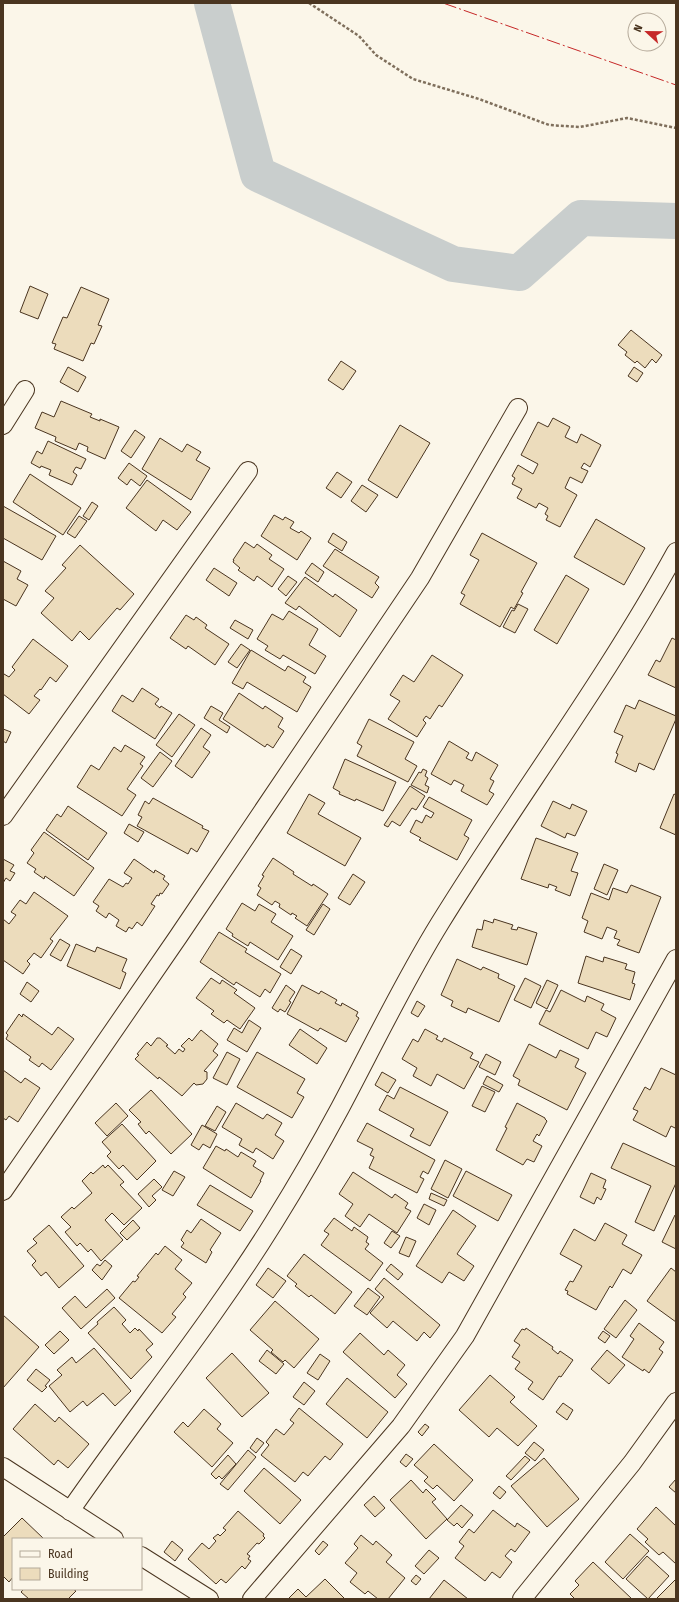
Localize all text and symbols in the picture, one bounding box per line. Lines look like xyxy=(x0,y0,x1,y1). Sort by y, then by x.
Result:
north arrow xyxy=(627,12,667,52)
text: N xyxy=(631,23,645,34)
legend xyxy=(12,1538,142,1590)
text: Road xyxy=(48,1547,73,1561)
text: Building xyxy=(48,1567,89,1581)

